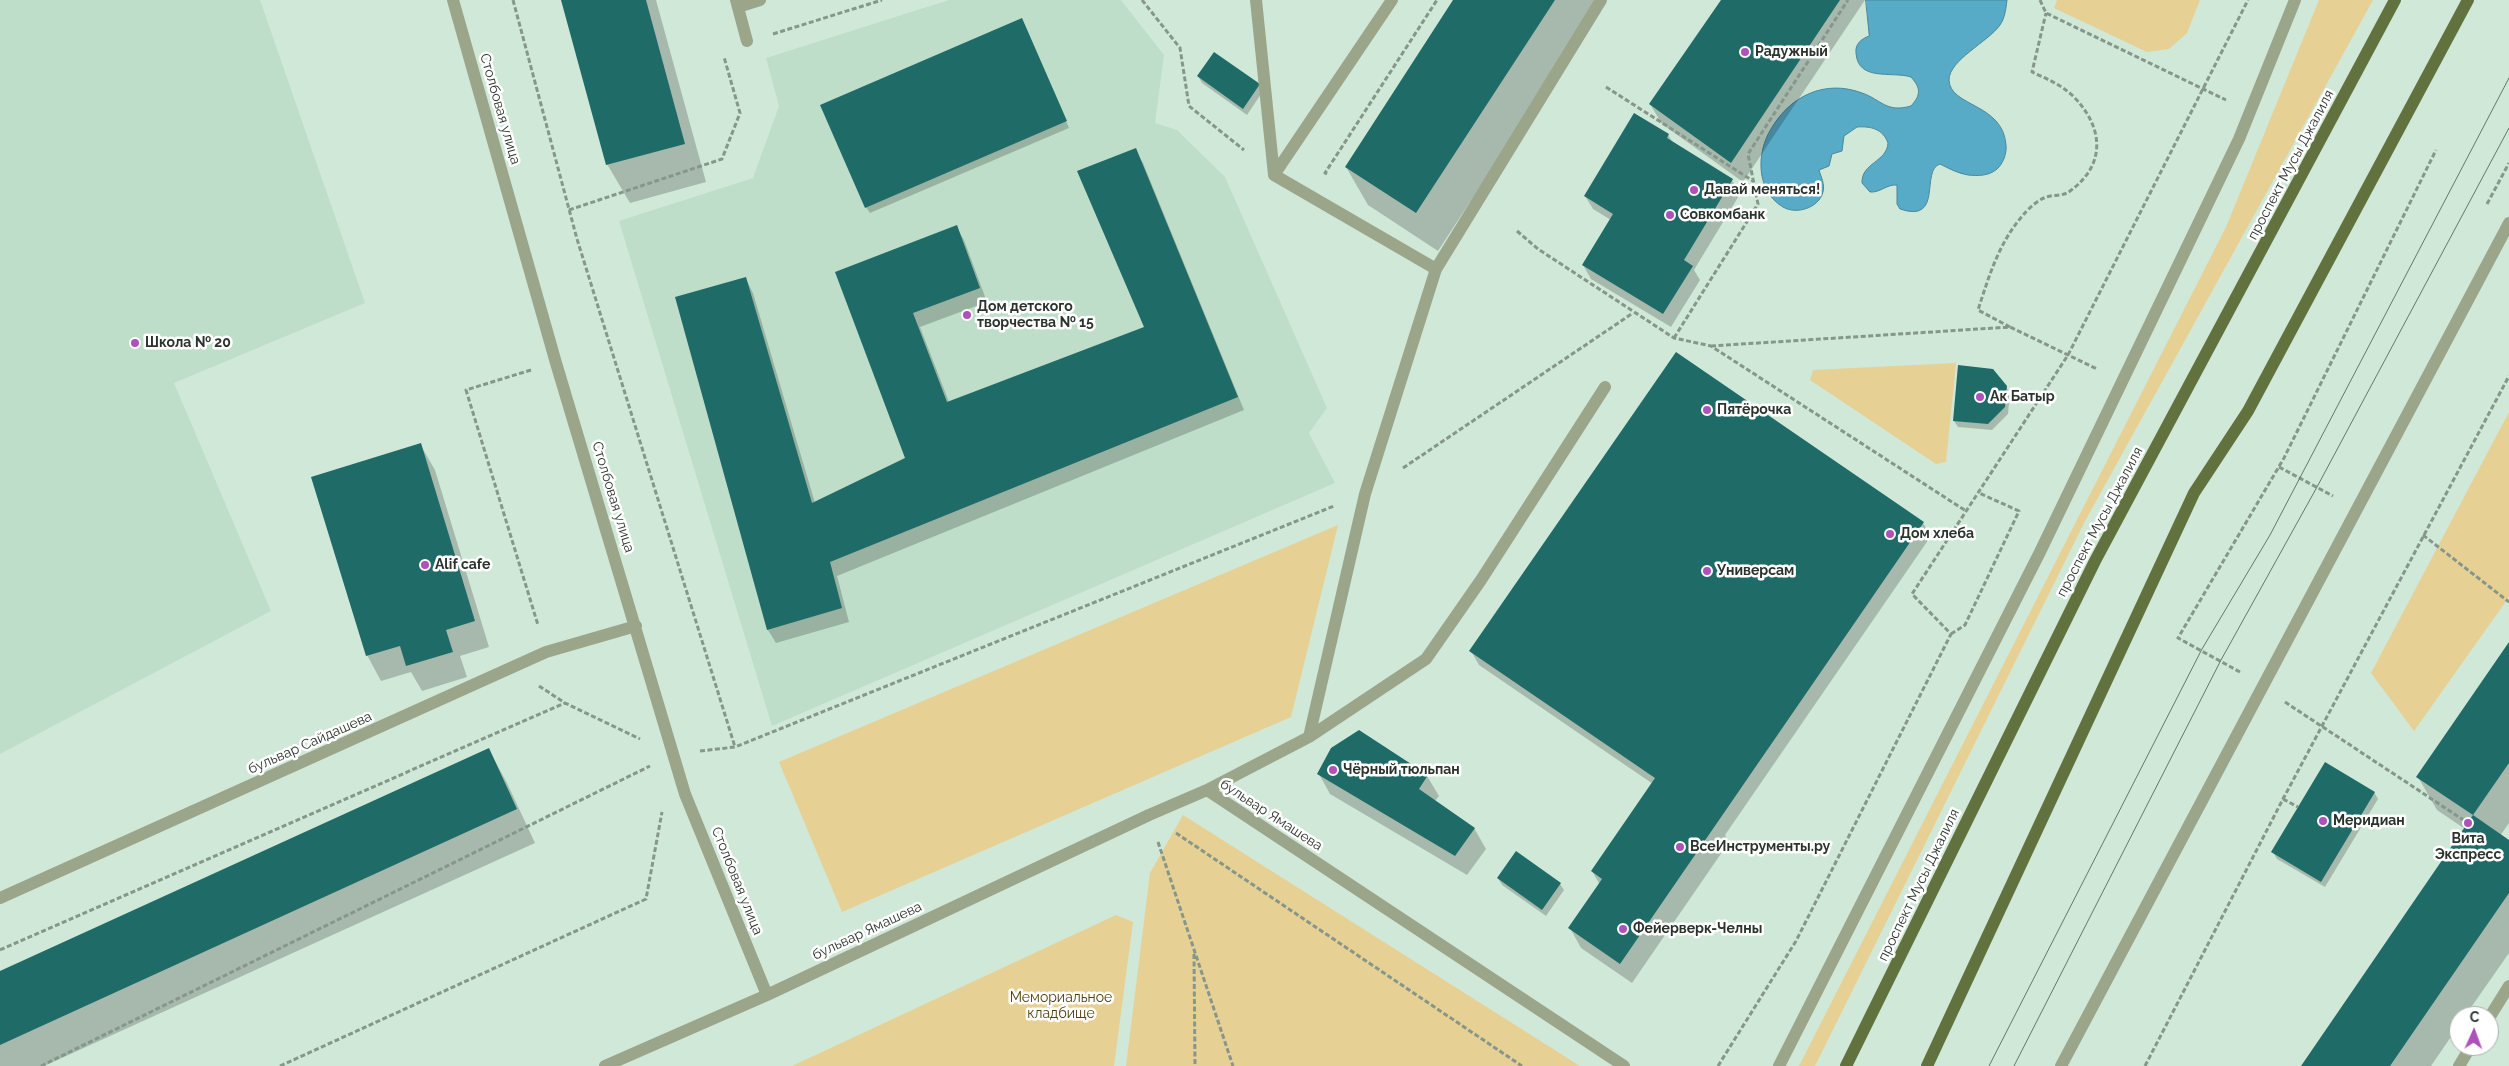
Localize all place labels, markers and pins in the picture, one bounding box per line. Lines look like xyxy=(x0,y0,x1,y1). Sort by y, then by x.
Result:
place label: Радужный xyxy=(1755,44,1828,60)
marker: Радужный xyxy=(1739,46,1751,58)
place label: Давай меняться! xyxy=(1704,182,1820,198)
marker: Давай меняться! xyxy=(1688,184,1700,196)
place label: Совкомбанк xyxy=(1680,207,1765,223)
marker: Совкомбанк xyxy=(1664,209,1676,221)
place label: Дом детского творчества № 15 xyxy=(977,299,1094,332)
marker: Дом детского творчества № 15 xyxy=(961,309,973,321)
place label: Школа № 20 xyxy=(145,335,231,351)
marker: Школа № 20 xyxy=(129,337,141,349)
place label: Ак Батыр xyxy=(1990,389,2055,405)
marker: Ак Батыр xyxy=(1974,391,1986,403)
place label: Пятёрочка xyxy=(1717,402,1791,418)
marker: Пятёрочка xyxy=(1701,404,1713,416)
place label: Дом хлеба xyxy=(1900,526,1974,542)
marker: Дом хлеба xyxy=(1884,528,1896,540)
place label: Alif cafe xyxy=(435,557,490,573)
marker: Alif cafe xyxy=(419,559,431,571)
place label: Универсам xyxy=(1717,563,1794,579)
marker: Универсам xyxy=(1701,565,1713,577)
place label: Чёрный тюльпан xyxy=(1343,762,1460,778)
marker: Чёрный тюльпан xyxy=(1327,764,1339,776)
place label: Меридиан xyxy=(2333,813,2405,829)
marker: Меридиан xyxy=(2317,815,2329,827)
marker: Вита Экспресс xyxy=(2462,817,2474,829)
place label: Вита Экспресс xyxy=(2435,831,2501,864)
place label: ВсеИнструменты.ру xyxy=(1690,839,1830,855)
marker: ВсеИнструменты.ру xyxy=(1674,841,1686,853)
place label: Фейерверк-Челны xyxy=(1633,921,1762,937)
marker: Фейерверк-Челны xyxy=(1617,923,1629,935)

